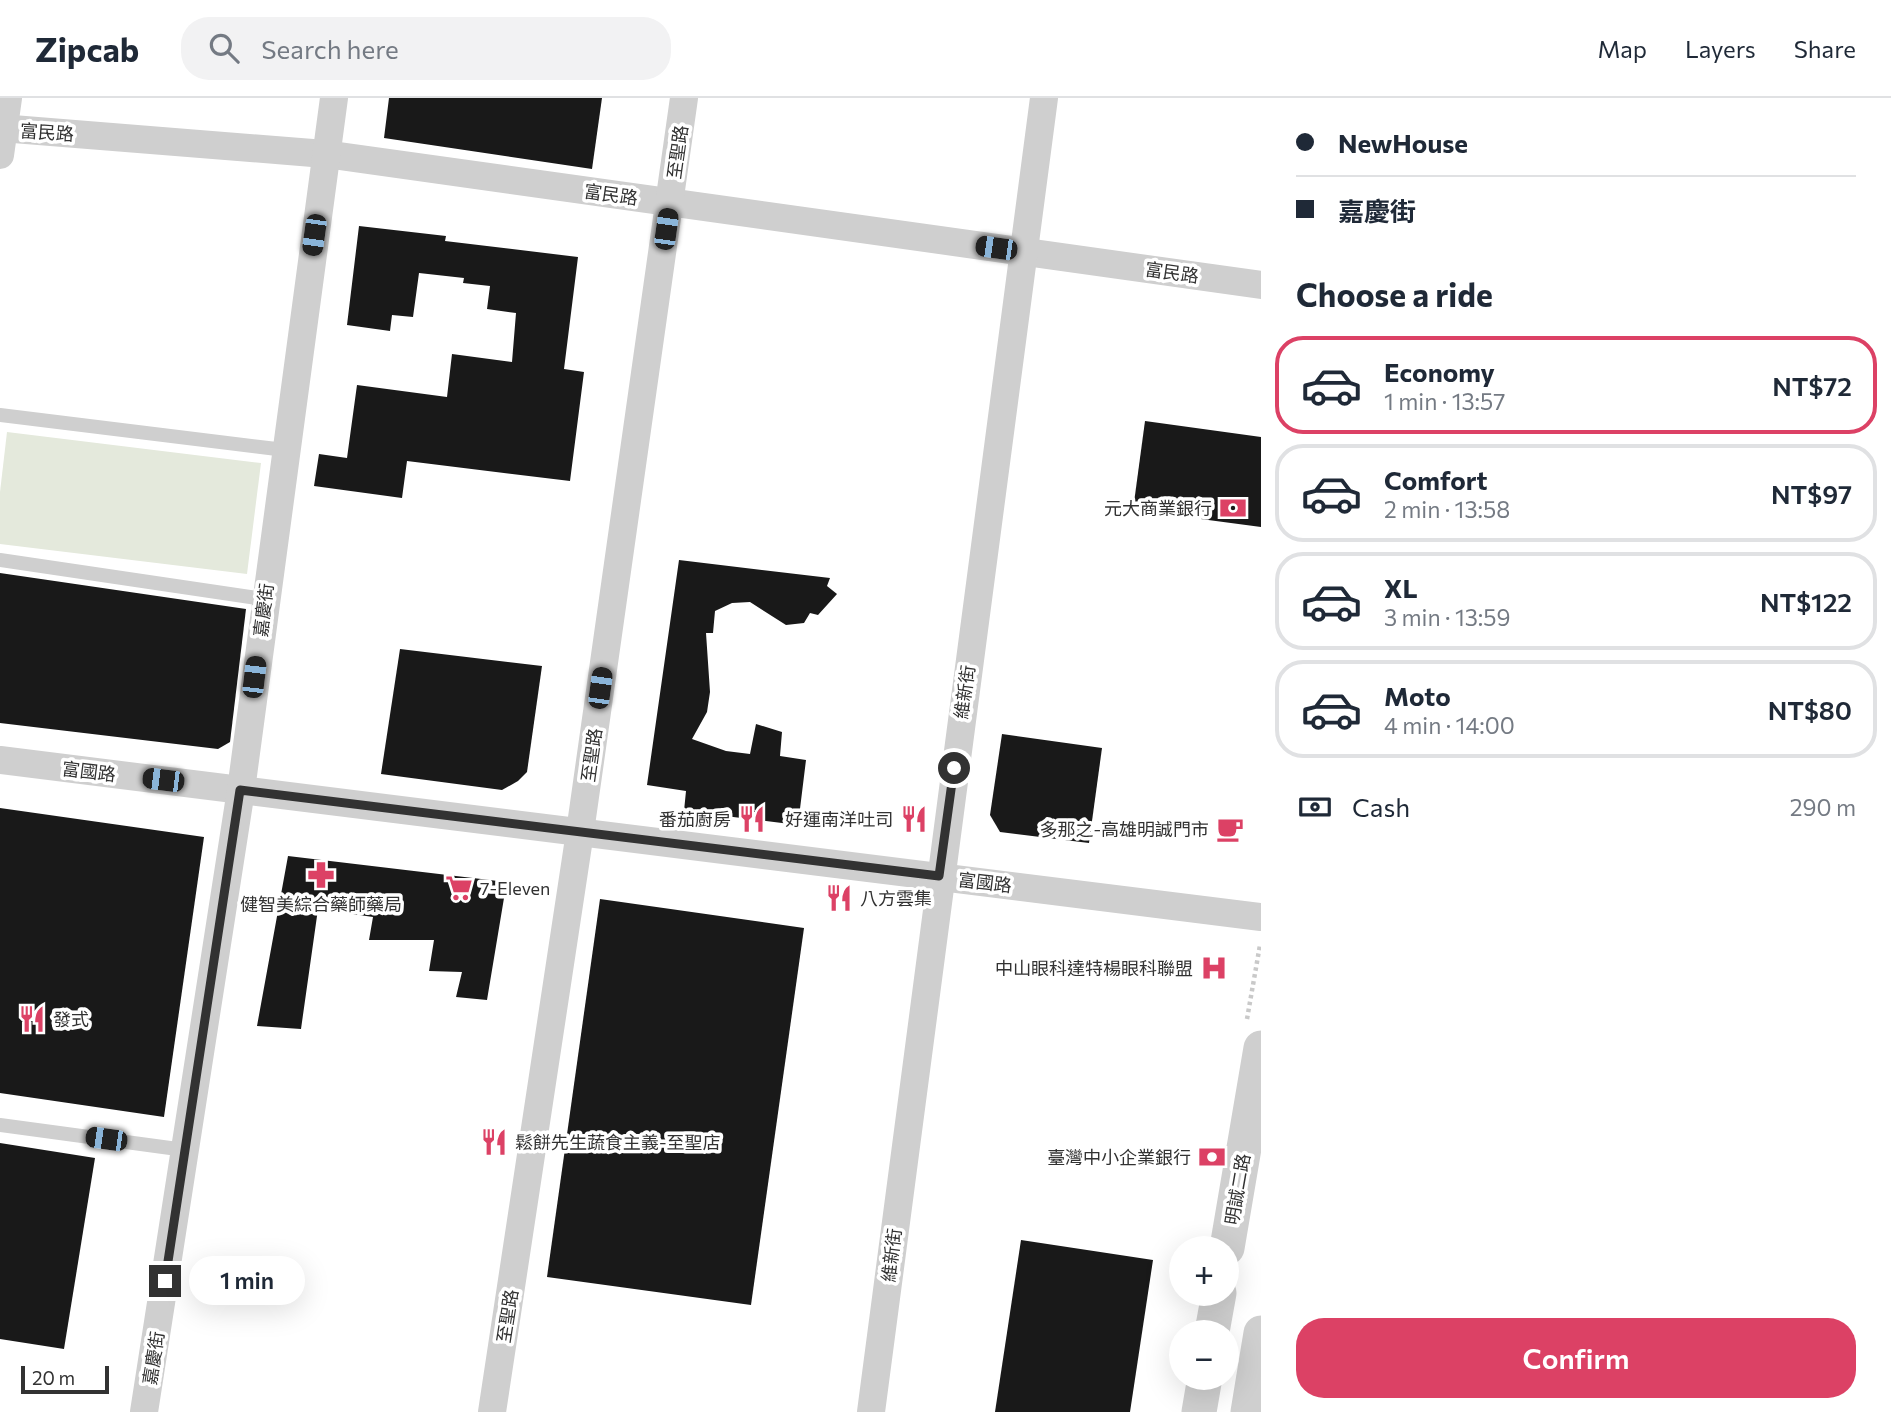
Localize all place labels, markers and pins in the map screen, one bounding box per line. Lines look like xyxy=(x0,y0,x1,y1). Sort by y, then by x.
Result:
bank icon: 元大商業銀行 xyxy=(1218,493,1248,523)
place label: 元大商業銀行 xyxy=(1104,497,1212,519)
restaurant icon: 番茄廚房 xyxy=(737,804,767,834)
restaurant icon: 好運南洋吐司 xyxy=(899,804,929,834)
place label: 番茄廚房 xyxy=(659,808,731,830)
place label: 好運南洋吐司 xyxy=(785,808,893,830)
cafe icon: 多那之-高雄明誠門市 xyxy=(1215,814,1245,844)
place label: 多那之-高雄明誠門市 xyxy=(1039,818,1209,840)
pharmacy icon: 健智美綜合藥師藥局 xyxy=(306,860,336,890)
supermarket icon: 7-Eleven xyxy=(444,873,474,903)
place label: 7-Eleven xyxy=(480,877,550,899)
restaurant icon: 八方雲集 xyxy=(824,883,854,913)
place label: 八方雲集 xyxy=(860,887,932,909)
place label: 健智美綜合藥師藥局 xyxy=(240,893,402,915)
hospital icon: 中山眼科達特楊眼科聯盟 xyxy=(1199,953,1229,983)
place label: 中山眼科達特楊眼科聯盟 xyxy=(995,957,1193,979)
restaurant icon: 發式 xyxy=(17,1004,47,1034)
place label: 發式 xyxy=(53,1008,89,1030)
restaurant icon: 鬆餅先生蔬食主義-至聖店 xyxy=(479,1127,509,1157)
place label: 鬆餅先生蔬食主義-至聖店 xyxy=(515,1131,721,1153)
bank icon: 臺灣中小企業銀行 xyxy=(1197,1142,1227,1172)
place label: 臺灣中小企業銀行 xyxy=(1047,1146,1191,1168)

